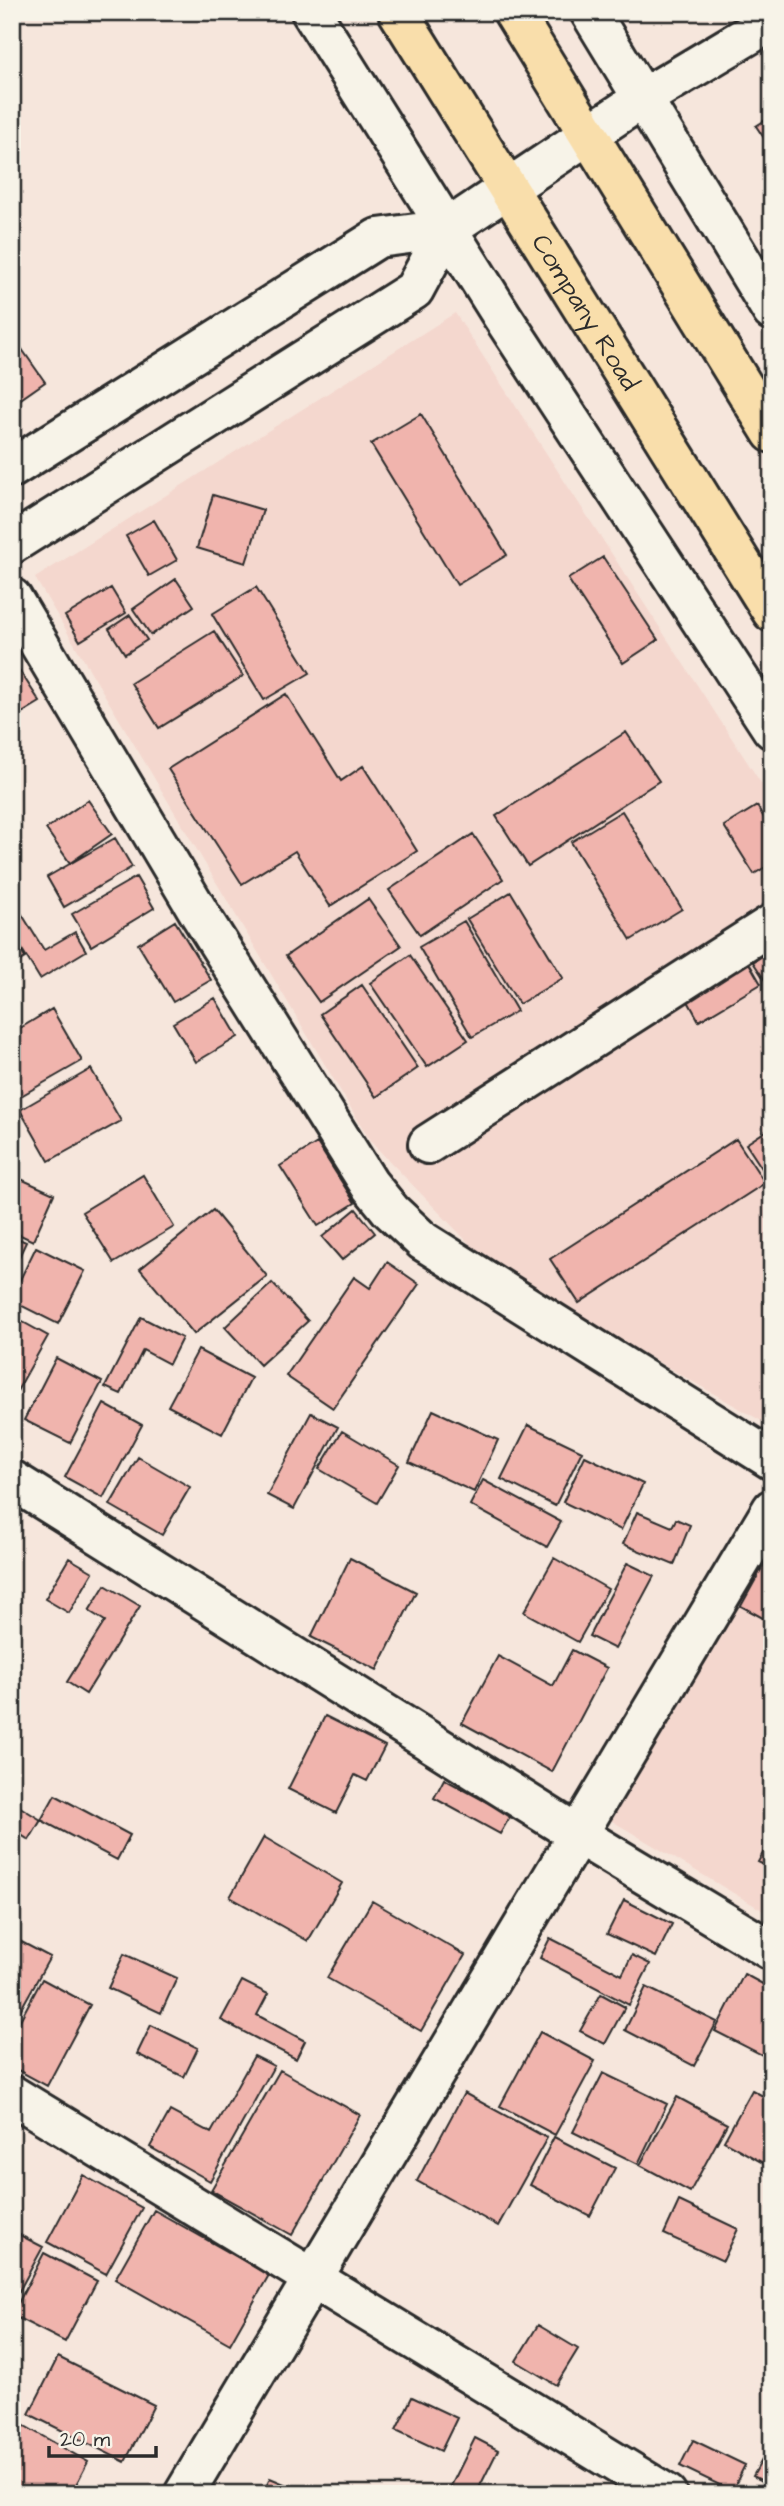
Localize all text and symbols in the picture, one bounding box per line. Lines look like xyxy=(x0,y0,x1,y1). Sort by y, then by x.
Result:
street label: Company Road xyxy=(523,227,648,398)
scale bar xyxy=(49,2415,156,2459)
text: 20 m xyxy=(60,2425,111,2454)

